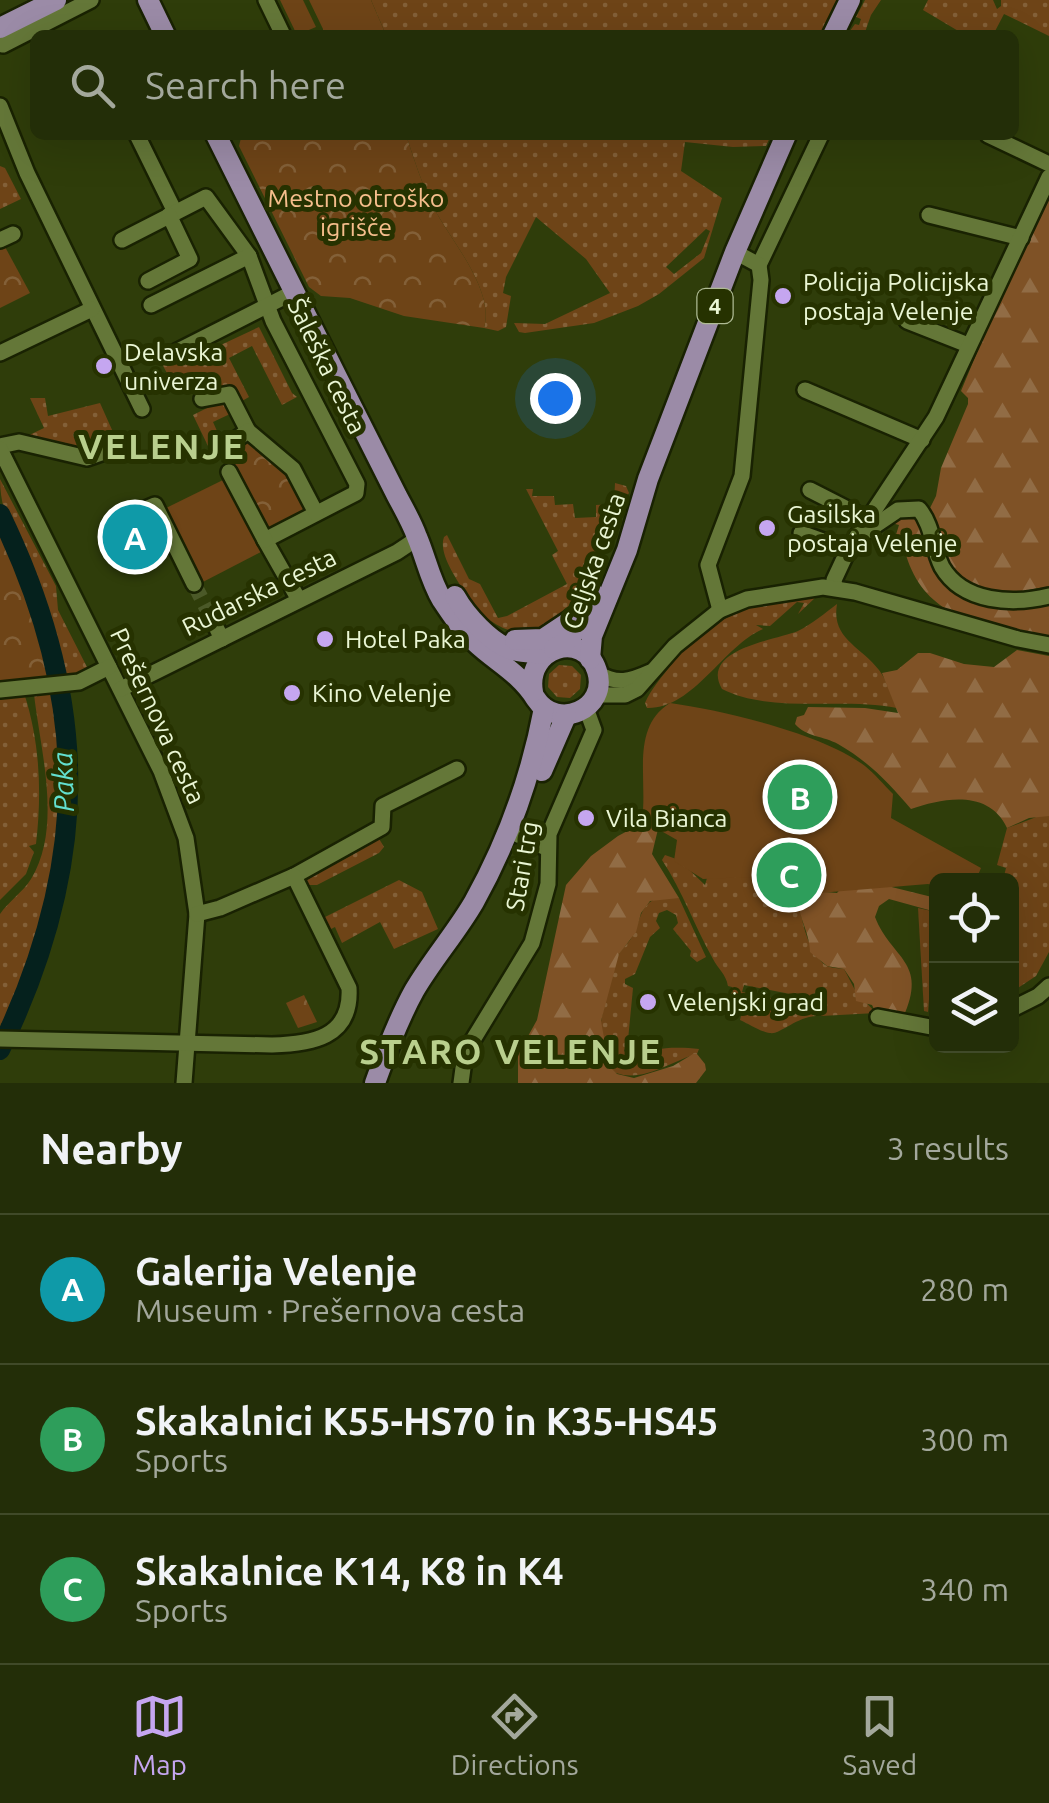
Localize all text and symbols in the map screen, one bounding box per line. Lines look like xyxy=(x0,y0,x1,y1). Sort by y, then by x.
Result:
search box xyxy=(30,30,1019,140)
icon: search xyxy=(65,58,120,113)
text: Search here xyxy=(145,64,346,106)
park label: Mestno otroško igrišče xyxy=(268,184,444,241)
place label: Policija Policijska postaja Velenje xyxy=(803,268,989,325)
marker: Policija Policijska postaja Velenje xyxy=(772,285,794,307)
road number: 4 xyxy=(698,289,732,323)
street label: Šaleška cesta xyxy=(282,294,372,438)
place label: Delavska univerza xyxy=(124,338,223,395)
marker: Delavska univerza xyxy=(93,355,115,377)
your location xyxy=(530,373,581,424)
district label: VELENJE xyxy=(78,426,246,466)
street label: Celjska cesta xyxy=(558,489,630,633)
pin: A xyxy=(102,500,168,574)
place label: Gasilska postaja Velenje xyxy=(787,500,958,557)
marker: Gasilska postaja Velenje xyxy=(756,517,778,539)
street label: Rudarska cesta xyxy=(178,543,340,641)
street label: Prešernova cesta xyxy=(105,624,211,808)
place label: Hotel Paka xyxy=(345,625,466,653)
marker: Hotel Paka xyxy=(314,628,336,650)
place label: Kino Velenje xyxy=(312,679,452,707)
marker: Kino Velenje xyxy=(281,682,303,704)
water label: Paka xyxy=(46,751,79,813)
pin: B xyxy=(768,760,832,834)
place label: Vila Bianca xyxy=(606,804,727,832)
marker: Vila Bianca xyxy=(575,807,597,829)
street label: Stari trg xyxy=(500,819,544,913)
pin: C xyxy=(756,838,822,912)
map controls xyxy=(929,873,1019,1053)
button: locate xyxy=(929,873,1019,963)
button: layers xyxy=(929,963,1019,1053)
place label: Velenjski grad xyxy=(668,988,824,1016)
marker: Velenjski grad xyxy=(637,991,659,1013)
district label: STARO VELENJE xyxy=(359,1031,663,1071)
text: Nearby xyxy=(40,1125,183,1172)
text: 3 results xyxy=(887,1130,1009,1166)
text: Galerija Velenje xyxy=(135,1250,417,1292)
text: A xyxy=(61,1271,84,1307)
text: 280 m xyxy=(920,1271,1009,1307)
text: Museum · Prešernova cesta xyxy=(135,1292,525,1328)
text: Skakalnici K55-HS70 in K35-HS45 xyxy=(135,1400,718,1442)
text: B xyxy=(62,1421,83,1457)
text: 300 m xyxy=(920,1421,1009,1457)
text: Sports xyxy=(135,1442,228,1478)
text: Skakalnice K14, K8 in K4 xyxy=(135,1550,564,1592)
text: C xyxy=(62,1571,83,1607)
text: 340 m xyxy=(920,1571,1009,1607)
text: Sports xyxy=(135,1592,228,1628)
tab: Map xyxy=(132,1689,187,1780)
tab: Directions xyxy=(451,1689,579,1780)
tab: Saved xyxy=(843,1689,917,1780)

